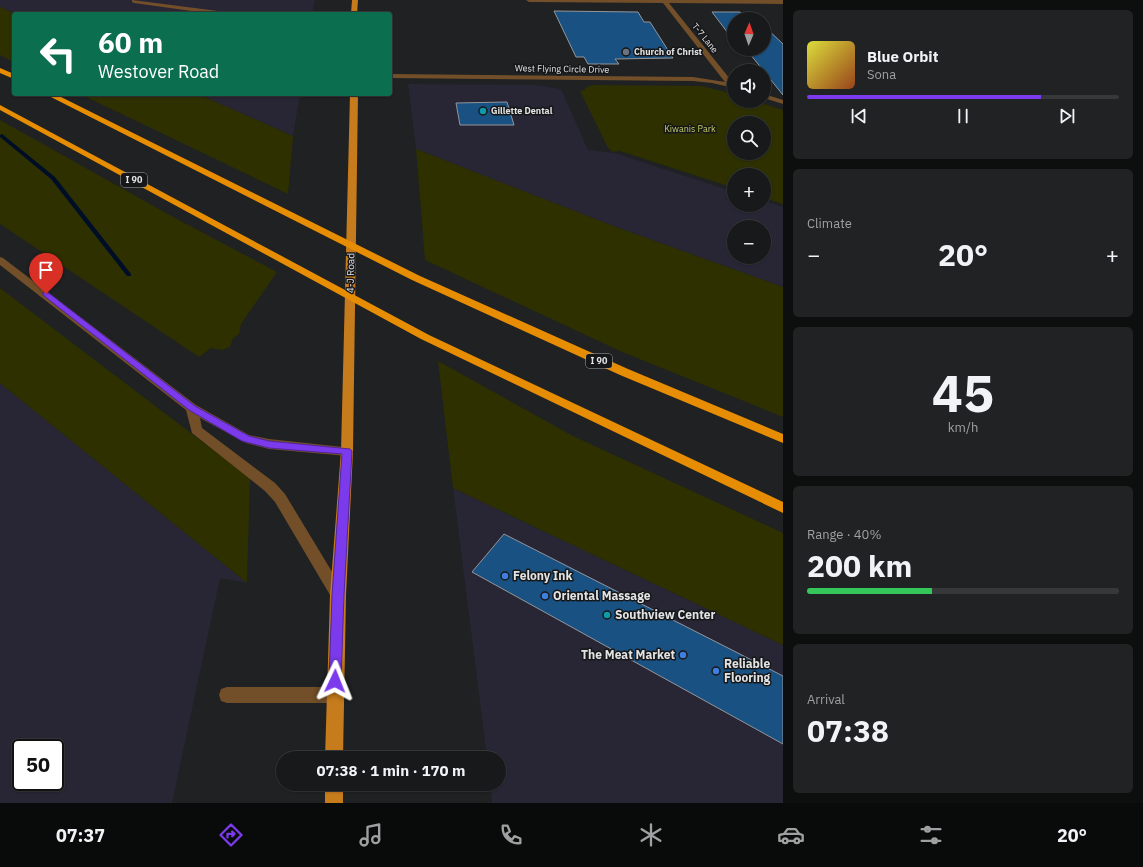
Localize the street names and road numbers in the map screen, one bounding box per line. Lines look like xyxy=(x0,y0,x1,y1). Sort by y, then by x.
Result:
street label: T-7 Lane xyxy=(690,21,721,55)
street label: West Flying Circle Drive xyxy=(515,62,609,75)
road number: I 90 xyxy=(121,173,147,187)
street label: 4-J Road xyxy=(344,253,357,293)
road number: I 90 xyxy=(586,354,612,368)

